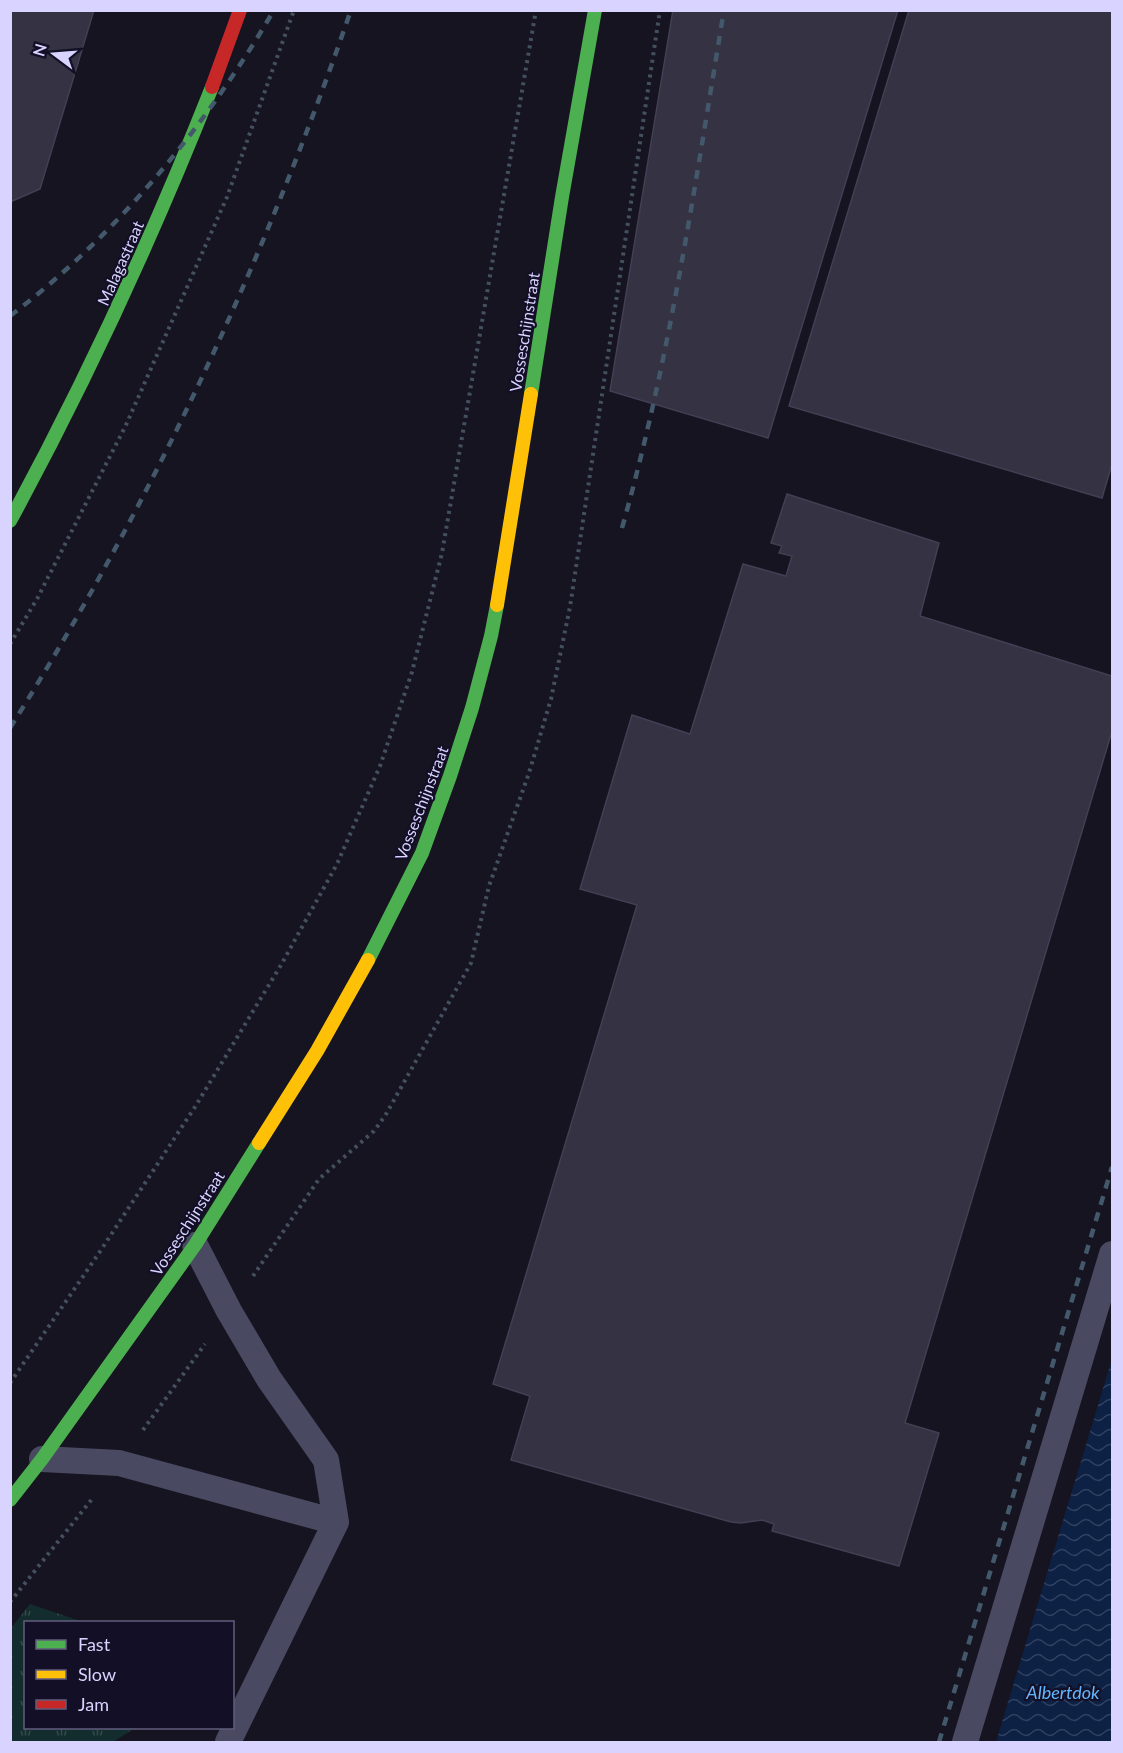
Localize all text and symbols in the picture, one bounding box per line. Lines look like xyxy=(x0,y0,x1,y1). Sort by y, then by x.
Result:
north arrow xyxy=(24,24,84,84)
text: N xyxy=(28,41,50,58)
street label: Malagastraat xyxy=(93,218,147,308)
street label: Vosseschijnstraat xyxy=(505,270,543,393)
street label: Vosseschijnstraat xyxy=(390,743,452,863)
street label: Vosseschijnstraat xyxy=(146,1167,228,1279)
legend xyxy=(24,1621,234,1729)
text: Fast xyxy=(78,1633,111,1655)
text: Slow xyxy=(78,1663,116,1685)
water label: Albertdok xyxy=(1025,1681,1100,1703)
text: Jam xyxy=(78,1693,109,1715)

